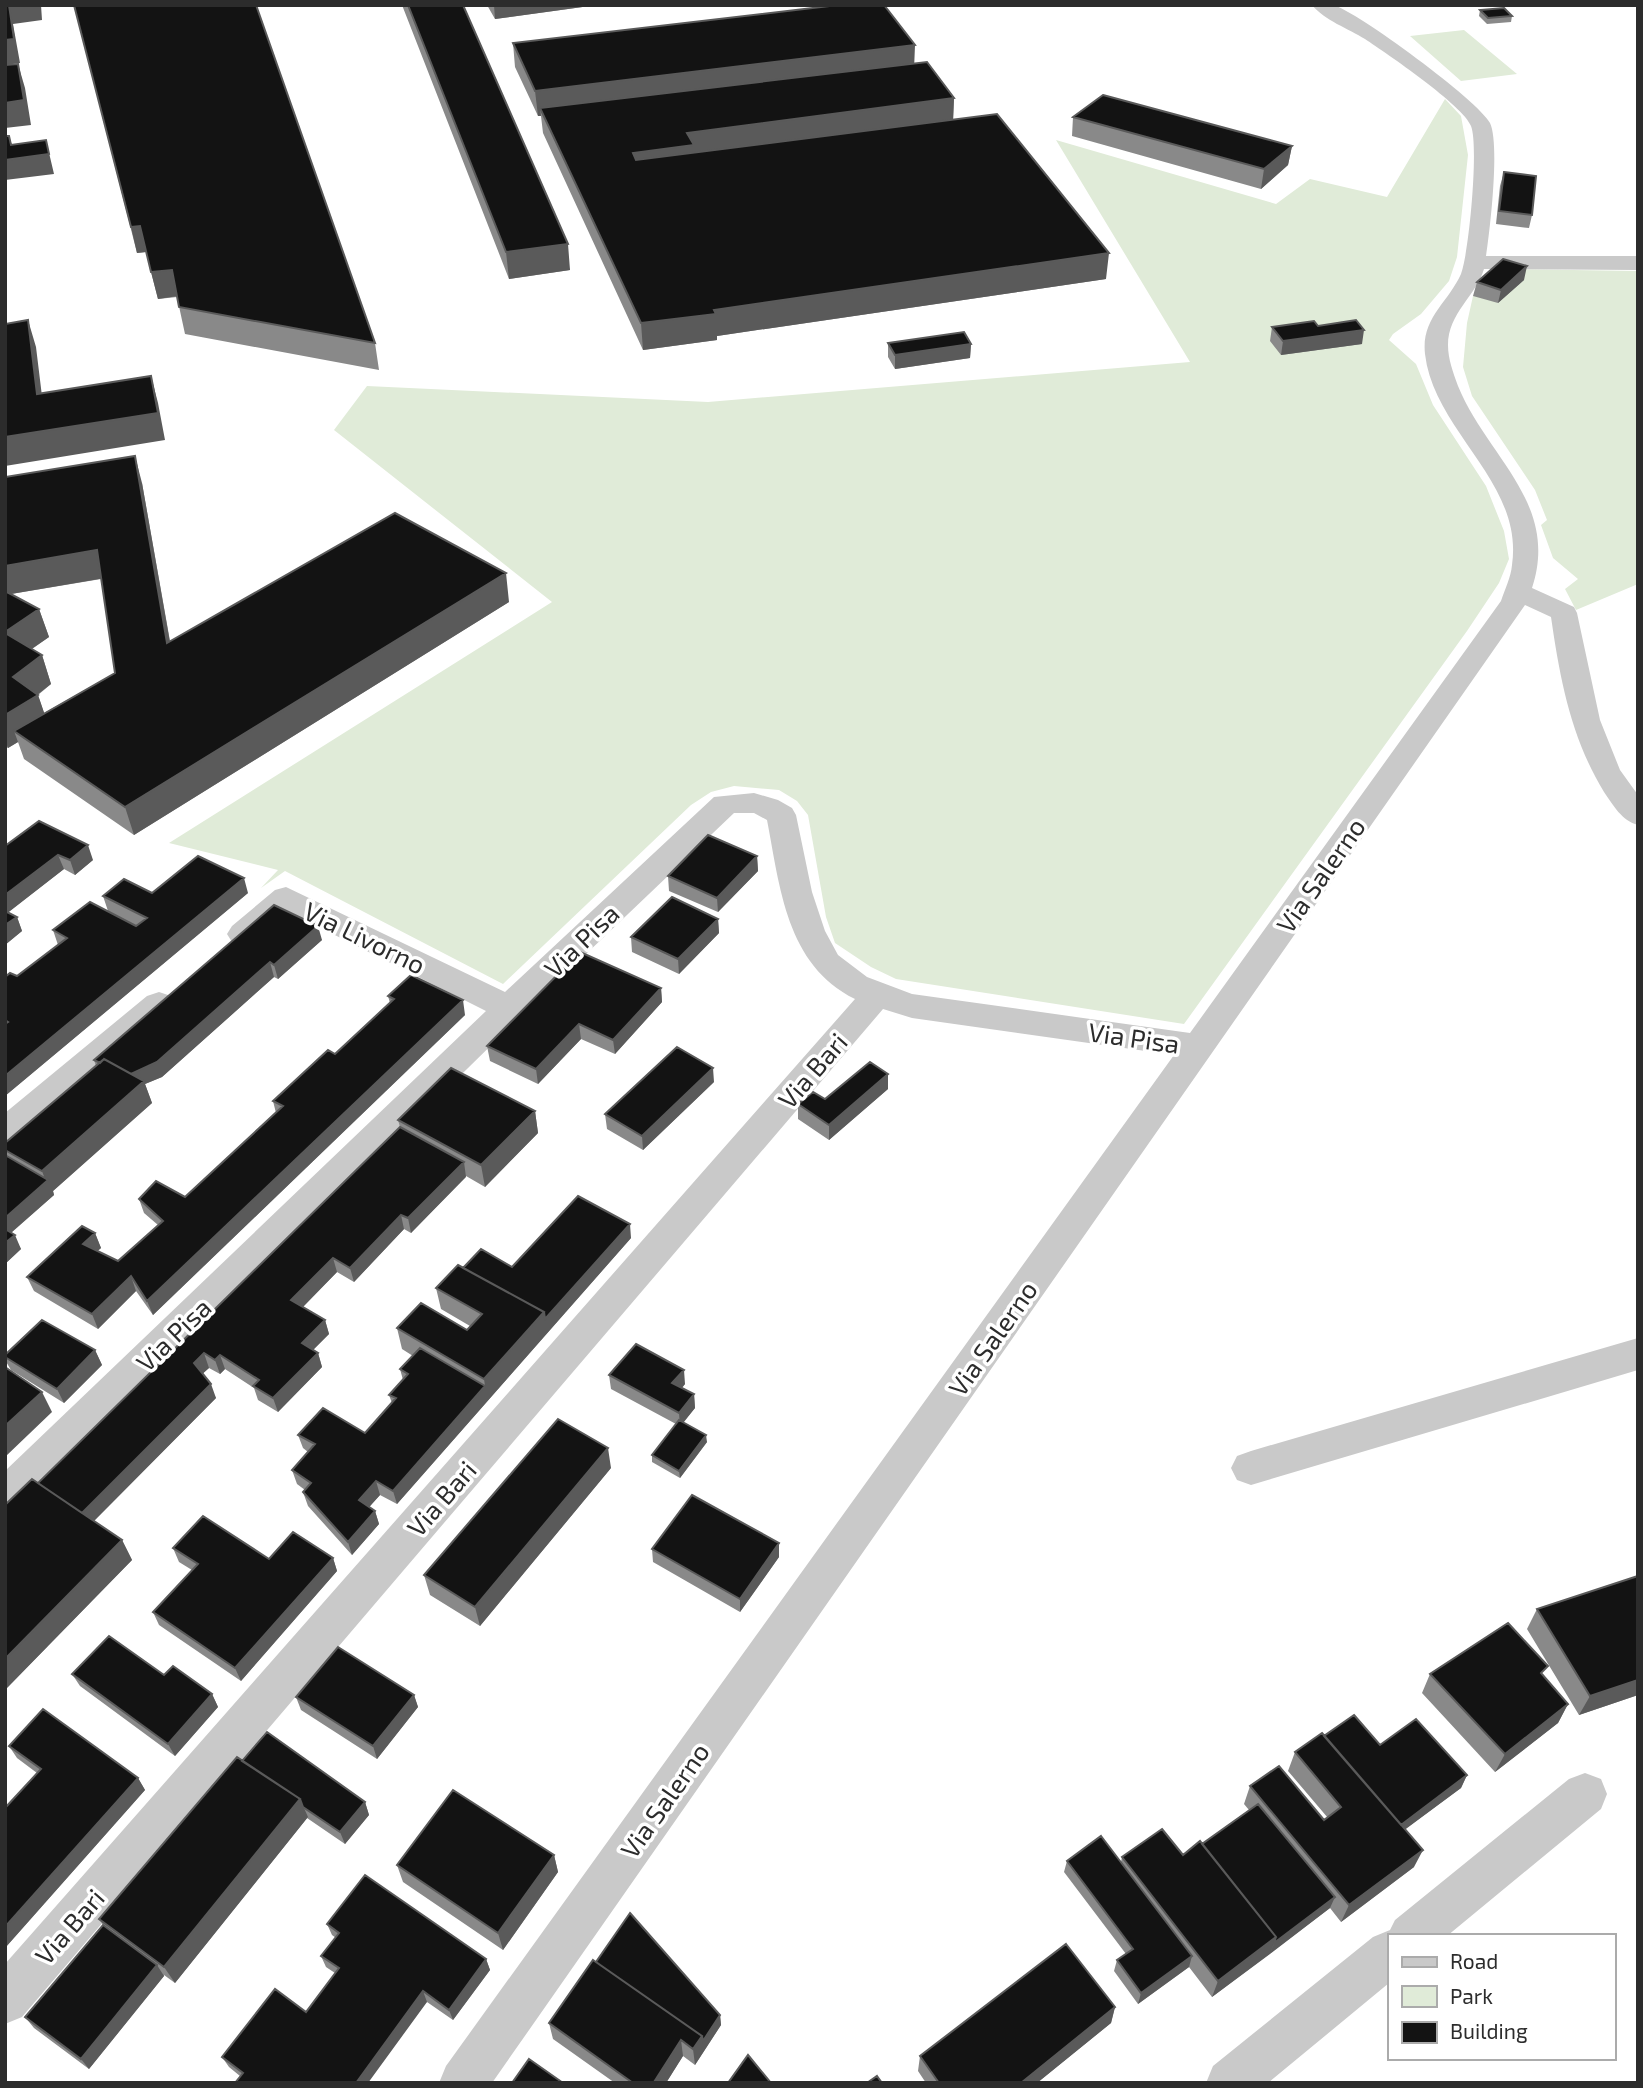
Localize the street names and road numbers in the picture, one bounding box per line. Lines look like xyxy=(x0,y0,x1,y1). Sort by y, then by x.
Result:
street label: Via Salerno xyxy=(1269,812,1371,938)
street label: Via Livorno xyxy=(299,894,431,980)
street label: Via Pisa xyxy=(537,897,625,983)
street label: Via Pisa xyxy=(1086,1015,1182,1059)
street label: Via Bari xyxy=(771,1026,853,1114)
street label: Via Salerno xyxy=(941,1275,1043,1401)
street label: Via Pisa xyxy=(129,1291,217,1377)
street label: Via Bari xyxy=(400,1454,482,1542)
street label: Via Salerno xyxy=(613,1737,715,1863)
street label: Via Bari xyxy=(28,1882,110,1970)

